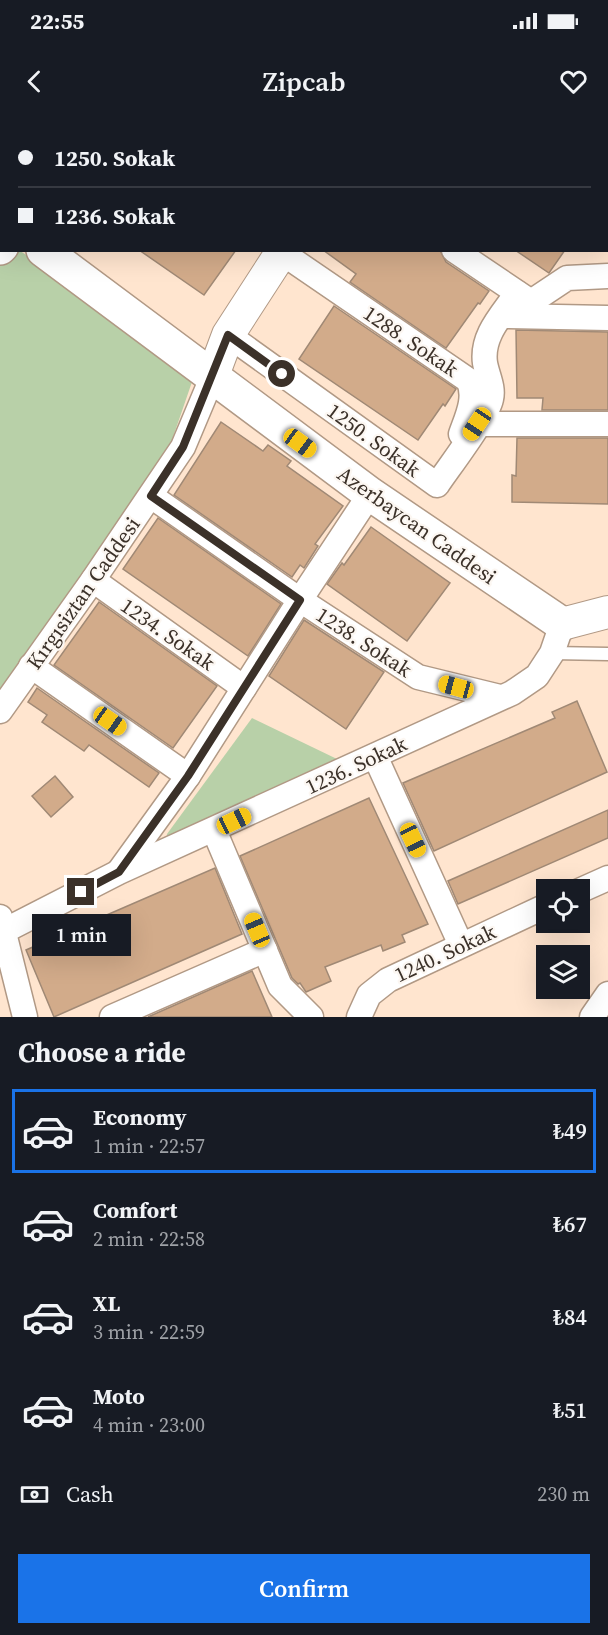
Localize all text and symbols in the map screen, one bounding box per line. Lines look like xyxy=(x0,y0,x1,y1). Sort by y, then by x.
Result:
text: 22:55 xyxy=(30,6,84,36)
text: Zipcab xyxy=(263,63,345,100)
icon: back xyxy=(18,65,51,98)
icon: heart xyxy=(557,65,590,98)
text: 1250. Sokak xyxy=(54,143,175,173)
text: 1236. Sokak xyxy=(54,201,175,231)
street label: 1288. Sokak xyxy=(358,299,465,384)
route start xyxy=(268,360,295,387)
street label: 1250. Sokak xyxy=(321,396,427,484)
car xyxy=(459,404,495,444)
car xyxy=(280,425,320,461)
street label: Azerbaycan Caddesi xyxy=(332,459,502,591)
street label: Kırgısiztan Caddesi xyxy=(20,511,146,675)
street label: 1234. Sokak xyxy=(115,591,221,677)
street label: 1238. Sokak xyxy=(310,600,418,684)
car xyxy=(436,674,476,700)
car xyxy=(90,703,130,739)
street label: 1236. Sokak xyxy=(301,729,412,801)
car xyxy=(214,805,254,837)
car xyxy=(397,820,429,860)
route end xyxy=(67,878,94,905)
map controls xyxy=(536,879,590,999)
button: locate xyxy=(536,879,590,933)
car xyxy=(242,910,272,950)
callout: 1 min xyxy=(32,913,130,955)
street label: 1240. Sokak xyxy=(390,917,501,989)
text: 1 min xyxy=(56,921,107,949)
button: layers xyxy=(536,945,590,999)
text: Choose a ride xyxy=(18,1034,186,1071)
text: Economy xyxy=(93,1102,187,1132)
icon: car xyxy=(21,1104,75,1158)
text: ₺49 xyxy=(553,1116,587,1146)
text: 1 min · 22:57 xyxy=(93,1132,205,1160)
text: Comfort xyxy=(93,1195,177,1225)
icon: car xyxy=(21,1197,75,1251)
text: ₺67 xyxy=(553,1209,587,1239)
text: 2 min · 22:58 xyxy=(93,1225,205,1253)
text: XL xyxy=(93,1288,120,1318)
icon: car xyxy=(21,1290,75,1344)
text: ₺84 xyxy=(553,1302,587,1332)
text: 3 min · 22:59 xyxy=(93,1318,205,1346)
text: Moto xyxy=(93,1381,145,1411)
icon: car xyxy=(21,1383,75,1437)
text: ₺51 xyxy=(553,1395,587,1425)
text: 4 min · 23:00 xyxy=(93,1411,205,1439)
icon: cash xyxy=(18,1478,51,1511)
text: Cash xyxy=(66,1479,114,1509)
text: 230 m xyxy=(537,1480,590,1508)
button: Confirm xyxy=(18,1554,590,1623)

